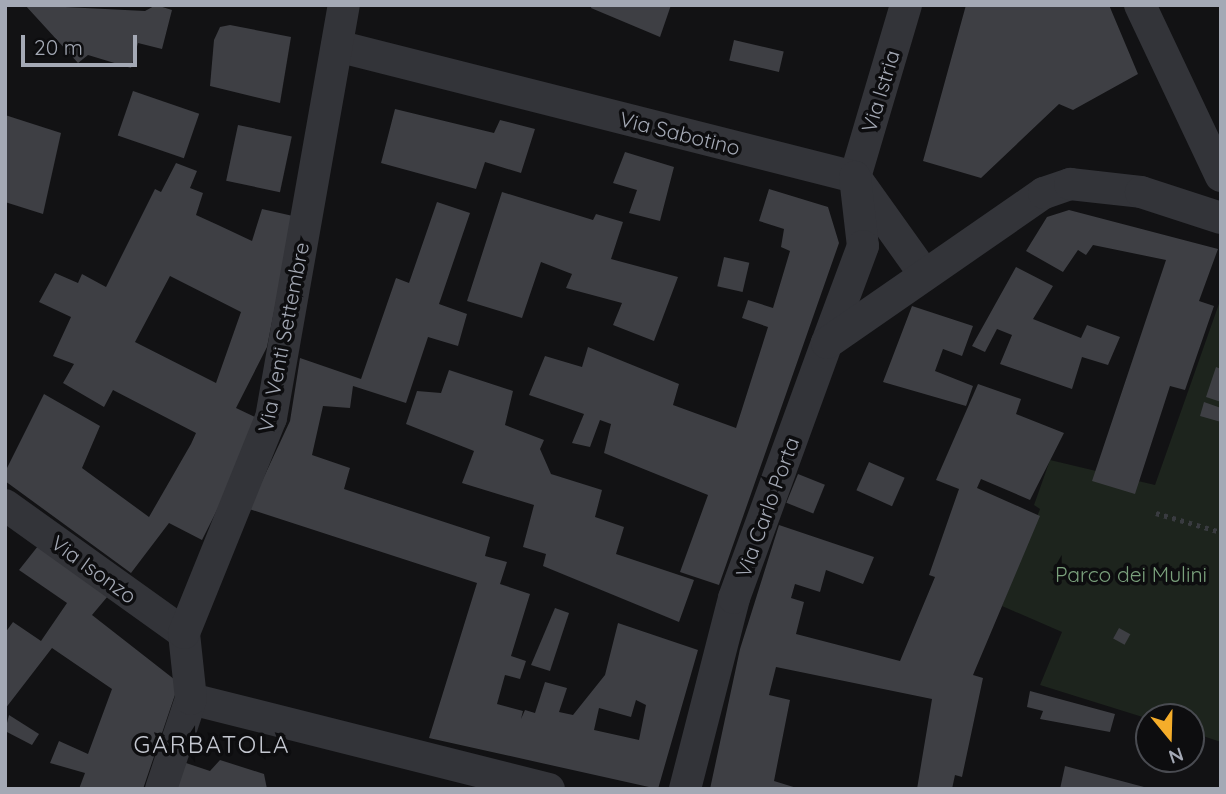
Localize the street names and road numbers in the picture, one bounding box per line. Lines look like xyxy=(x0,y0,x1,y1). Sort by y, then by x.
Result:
street label: Via Istria xyxy=(856,47,904,135)
street label: Via Sabotino xyxy=(617,106,743,160)
street label: Via Venti Settembre xyxy=(252,240,314,434)
street label: Via Carlo Porta xyxy=(730,433,804,581)
street label: Via Isonzo xyxy=(46,530,142,608)

